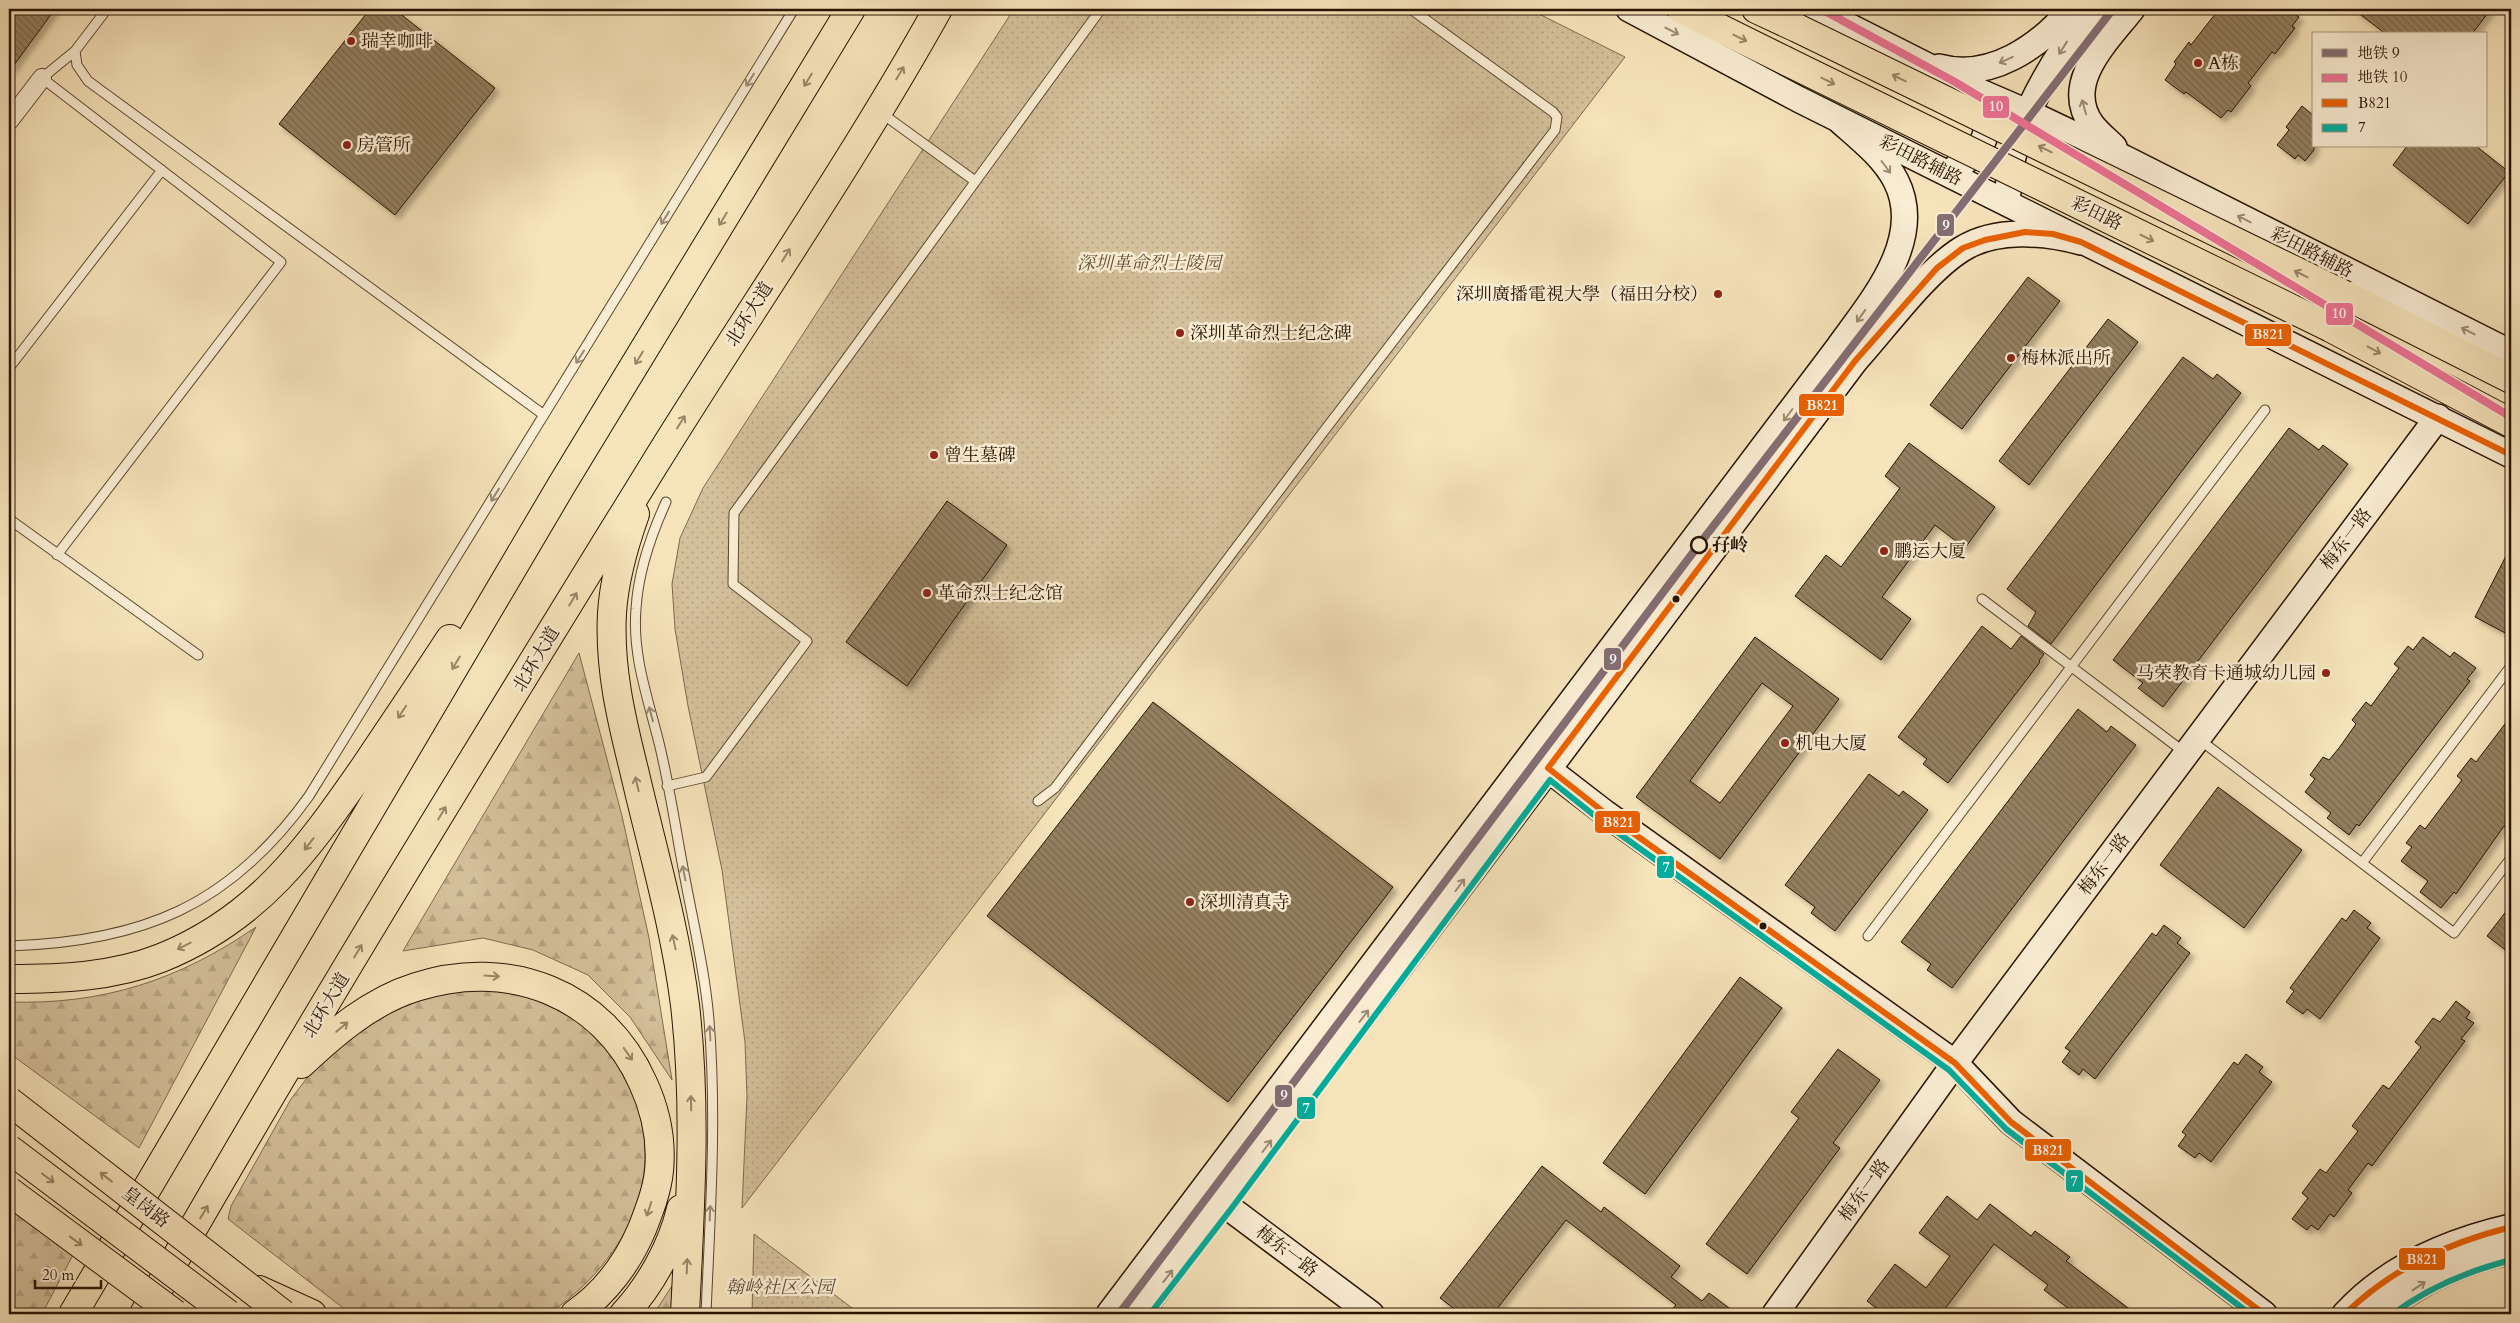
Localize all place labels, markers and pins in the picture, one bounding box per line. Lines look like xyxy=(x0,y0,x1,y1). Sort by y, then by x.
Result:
place label: 瑞幸咖啡 xyxy=(361,29,433,54)
marker: 瑞幸咖啡 xyxy=(345,35,357,47)
place label: A栋 xyxy=(2208,51,2239,76)
marker: A栋 xyxy=(2192,57,2204,69)
place label: 房管所 xyxy=(357,133,411,158)
marker: 房管所 xyxy=(341,139,353,151)
place label: 深圳廣播電視大學（福田分校） xyxy=(1456,282,1708,307)
marker: 深圳廣播電視大學（福田分校） xyxy=(1712,288,1724,300)
place label: 深圳革命烈士纪念碑 xyxy=(1190,321,1352,346)
marker: 深圳革命烈士纪念碑 xyxy=(1174,327,1186,339)
place label: 梅林派出所 xyxy=(2021,346,2111,371)
marker: 梅林派出所 xyxy=(2005,352,2017,364)
place label: 曾生墓碑 xyxy=(944,443,1016,468)
marker: 曾生墓碑 xyxy=(928,449,940,461)
place label: 孖岭 xyxy=(1712,533,1748,558)
marker: 孖岭 xyxy=(1690,536,1708,554)
place label: 鹏运大厦 xyxy=(1894,539,1966,564)
marker: 鹏运大厦 xyxy=(1878,545,1890,557)
place label: 革命烈士纪念馆 xyxy=(937,581,1063,606)
marker: 革命烈士纪念馆 xyxy=(921,587,933,599)
unlabelled marker xyxy=(1671,594,1681,604)
place label: 马荣教育卡通城幼儿园 xyxy=(2136,661,2316,686)
marker: 马荣教育卡通城幼儿园 xyxy=(2320,667,2332,679)
place label: 机电大厦 xyxy=(1795,731,1867,756)
marker: 机电大厦 xyxy=(1779,737,1791,749)
place label: 深圳清真寺 xyxy=(1200,890,1290,915)
marker: 深圳清真寺 xyxy=(1184,896,1196,908)
unlabelled marker xyxy=(1758,921,1768,931)

